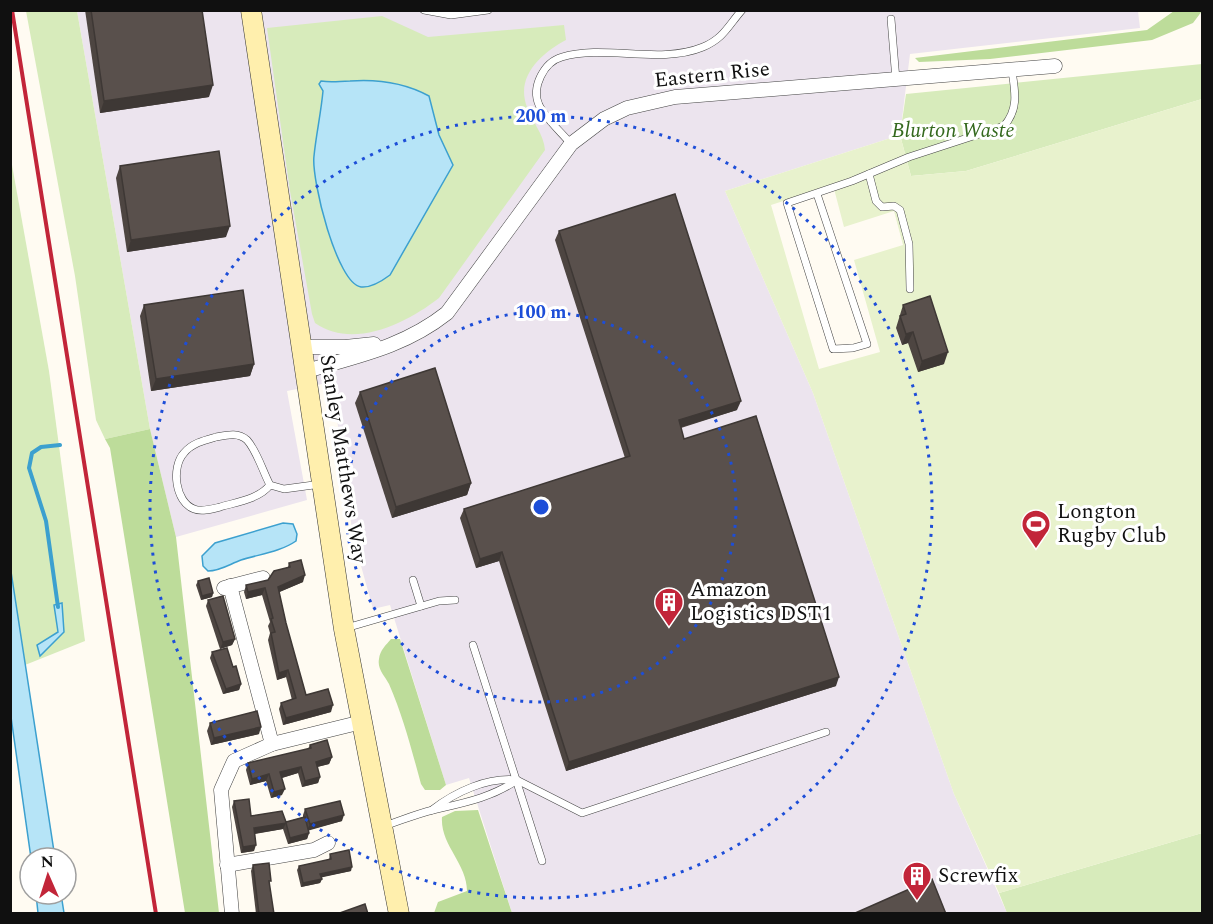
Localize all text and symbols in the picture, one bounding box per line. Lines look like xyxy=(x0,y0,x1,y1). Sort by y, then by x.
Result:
street label: Eastern Rise xyxy=(653,53,771,97)
text: 200 m xyxy=(515,103,567,130)
park label: Blurton Waste xyxy=(892,115,1014,147)
text: 100 m xyxy=(515,299,567,326)
street label: Stanley Matthews Way xyxy=(311,352,375,567)
place label: Longton Rugby Club xyxy=(1057,496,1166,552)
centre of rings xyxy=(531,497,551,517)
sports icon: Longton Rugby Club xyxy=(1020,508,1052,550)
place label: Amazon Logistics DST1 xyxy=(690,574,832,630)
building icon: Amazon Logistics DST1 xyxy=(653,586,685,628)
north arrow xyxy=(18,846,78,906)
text: N xyxy=(40,850,54,874)
building icon: Screwfix xyxy=(901,860,933,902)
place label: Screwfix xyxy=(938,860,1018,892)

